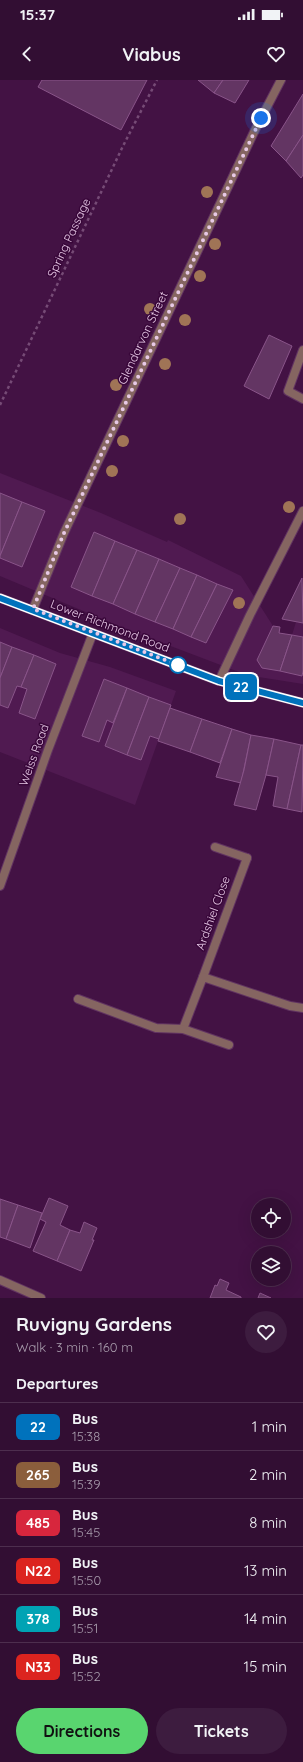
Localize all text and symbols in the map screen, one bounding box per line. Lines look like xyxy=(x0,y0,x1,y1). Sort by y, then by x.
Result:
text: 15:37 xyxy=(20,5,55,24)
icon: back xyxy=(16,43,38,65)
text: Viabus xyxy=(122,43,181,66)
icon: heart xyxy=(265,43,287,65)
your location xyxy=(251,108,271,128)
street label: Spring Passage xyxy=(44,195,94,280)
street label: Glendarvon Street xyxy=(114,289,171,387)
street label: Lower Richmond Road xyxy=(48,596,172,655)
unlabelled marker xyxy=(169,656,187,674)
line badge: 22 xyxy=(223,674,259,700)
text: 22 xyxy=(233,678,249,696)
street label: Weiss Road xyxy=(15,722,52,788)
street label: Ardshiel Close xyxy=(192,874,233,952)
map controls xyxy=(251,1198,291,1286)
button: locate xyxy=(251,1198,291,1238)
button: layers xyxy=(251,1246,291,1286)
button: heart xyxy=(245,1311,287,1353)
text: Ruvigny Gardens xyxy=(16,1312,172,1336)
text: Walk · 3 min · 160 m xyxy=(16,1339,133,1355)
text: Departures xyxy=(16,1374,98,1393)
text: Bus xyxy=(72,1409,98,1428)
text: 1 min xyxy=(252,1417,287,1436)
text: 22 xyxy=(30,1418,46,1436)
text: 15:38 xyxy=(72,1428,100,1444)
text: Bus xyxy=(72,1457,98,1476)
text: 2 min xyxy=(249,1465,287,1484)
text: 265 xyxy=(26,1466,50,1484)
text: 15:39 xyxy=(72,1476,100,1492)
text: Bus xyxy=(72,1505,98,1524)
text: 8 min xyxy=(249,1513,287,1532)
text: 485 xyxy=(26,1514,50,1532)
text: 15:45 xyxy=(72,1524,100,1540)
text: Bus xyxy=(72,1553,98,1572)
text: 13 min xyxy=(244,1561,287,1580)
text: N22 xyxy=(25,1562,51,1580)
text: 15:50 xyxy=(72,1572,101,1588)
text: Bus xyxy=(72,1601,98,1620)
text: 14 min xyxy=(244,1609,287,1628)
text: 378 xyxy=(27,1610,49,1628)
text: 15:51 xyxy=(72,1620,98,1636)
text: Bus xyxy=(72,1649,98,1668)
text: 15 min xyxy=(244,1657,287,1676)
text: N33 xyxy=(25,1658,51,1676)
text: 15:52 xyxy=(72,1668,101,1684)
button: Directions xyxy=(16,1708,148,1754)
button: Tickets xyxy=(156,1708,287,1754)

